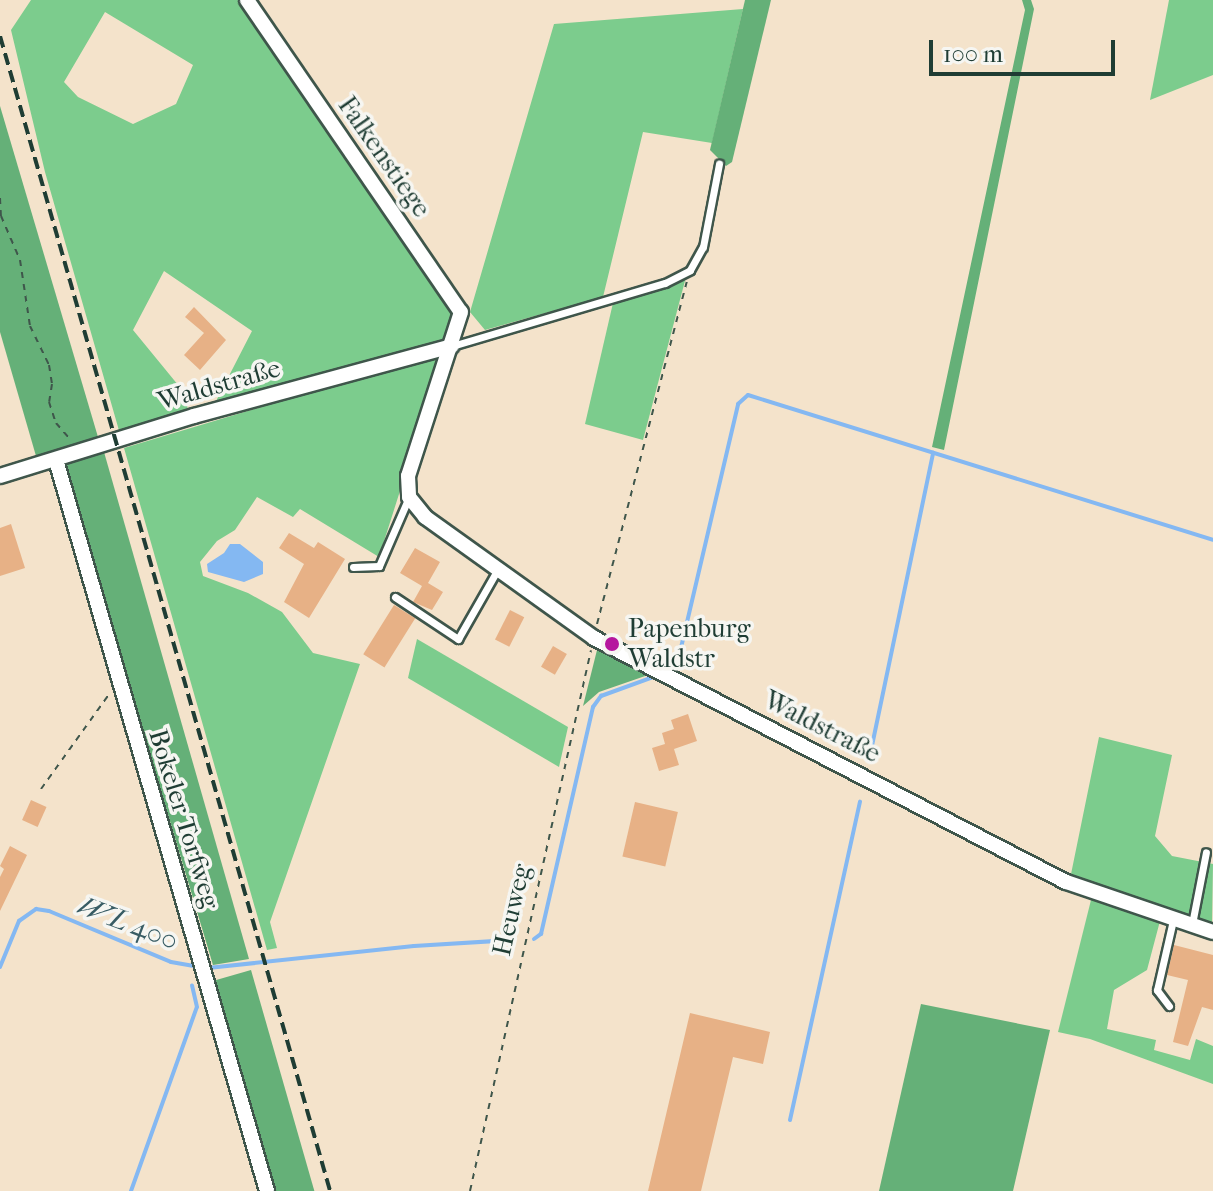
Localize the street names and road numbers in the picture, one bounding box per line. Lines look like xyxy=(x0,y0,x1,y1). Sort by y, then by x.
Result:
street label: Falkenstiege xyxy=(331,91,437,223)
street label: Waldstraße xyxy=(154,353,284,417)
street label: Waldstraße xyxy=(759,684,885,770)
street label: Bokeler Torfweg xyxy=(142,726,226,912)
street label: Heuweg xyxy=(486,861,538,959)

